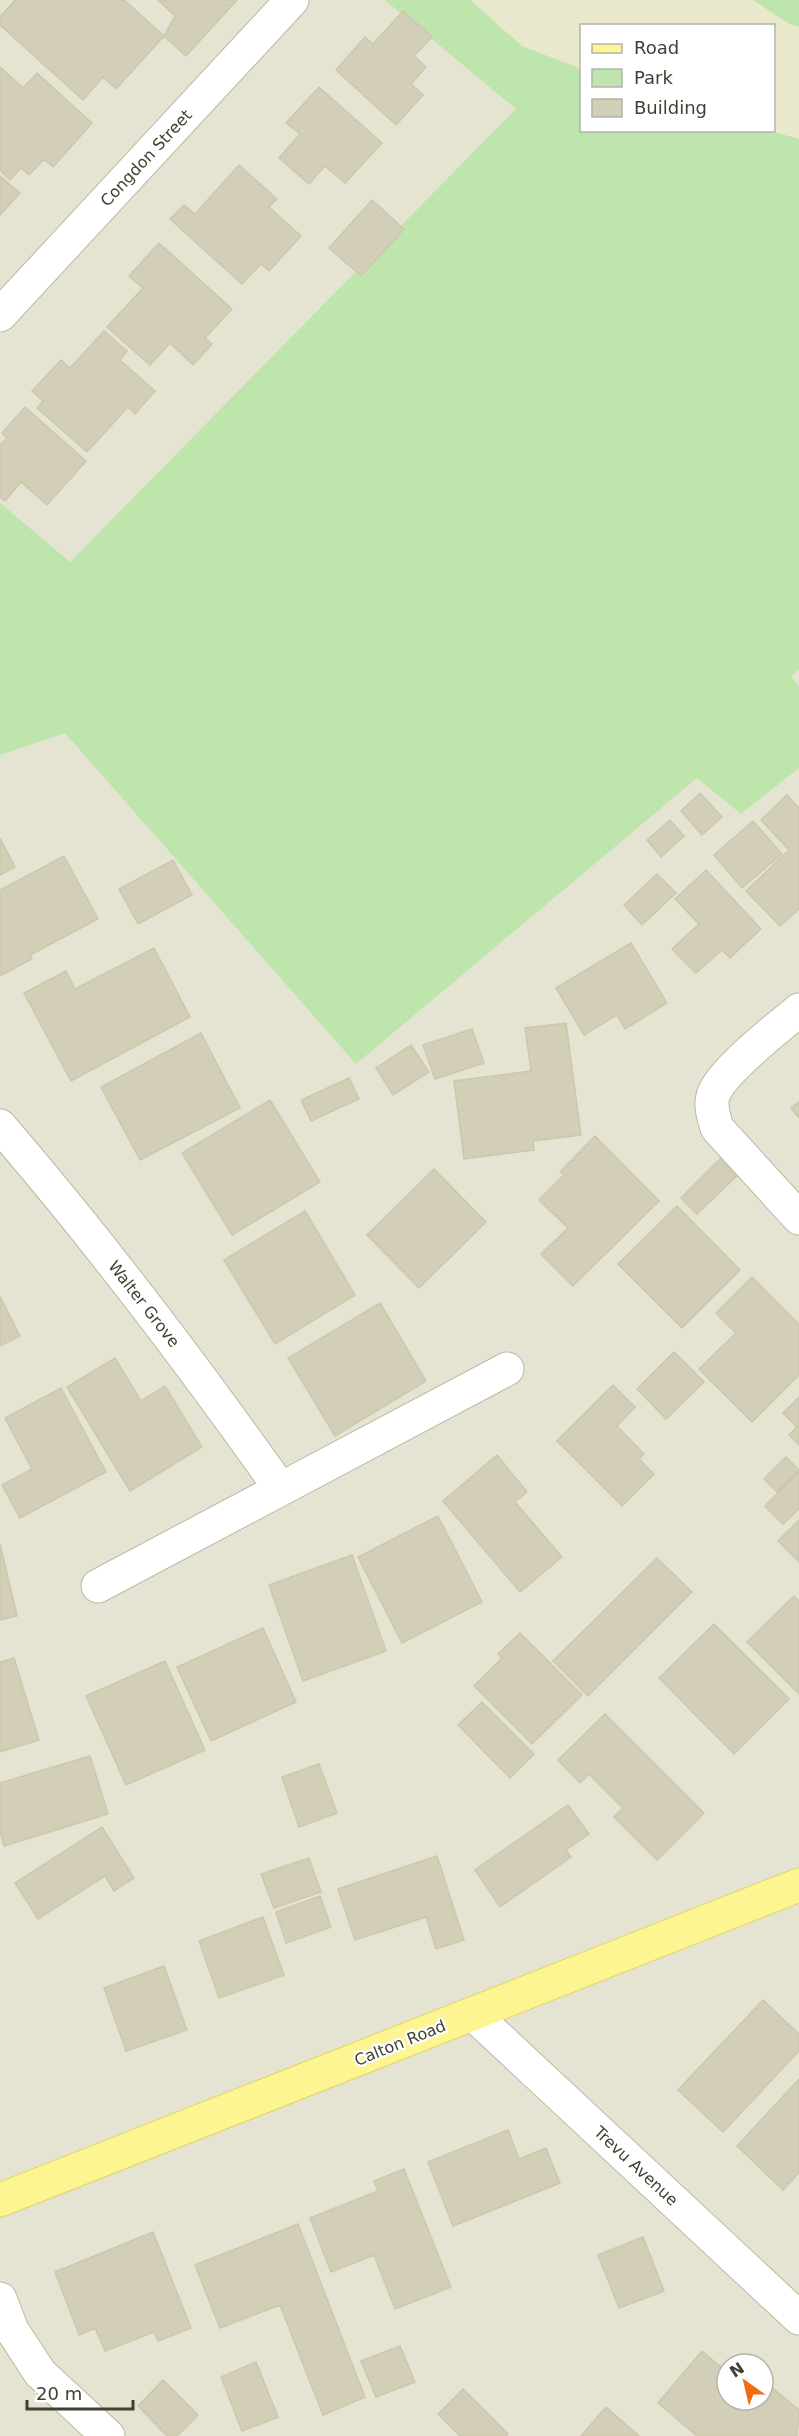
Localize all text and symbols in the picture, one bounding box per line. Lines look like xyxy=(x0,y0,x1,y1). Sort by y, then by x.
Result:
legend xyxy=(580,24,775,132)
text: Road xyxy=(634,37,679,58)
text: Park xyxy=(634,67,673,88)
text: Building xyxy=(634,97,707,118)
street label: Congdon Street xyxy=(96,106,196,210)
street label: Walter Grove xyxy=(104,1257,184,1351)
street label: Calton Road xyxy=(352,2016,448,2070)
street label: Trevu Avenue xyxy=(589,2122,682,2210)
north arrow xyxy=(715,2352,775,2412)
text: N xyxy=(726,2358,748,2382)
scale bar xyxy=(27,2373,134,2411)
text: 20 m xyxy=(36,2383,82,2404)

